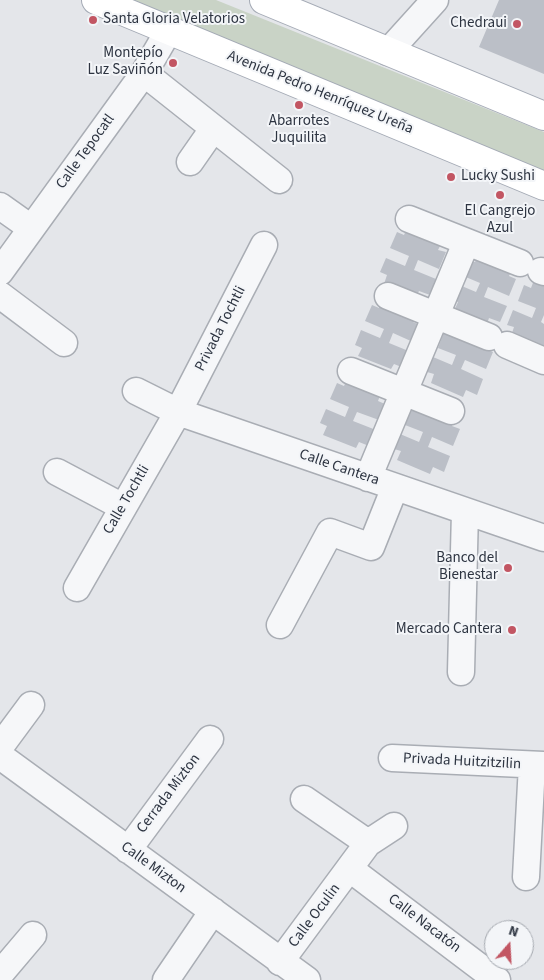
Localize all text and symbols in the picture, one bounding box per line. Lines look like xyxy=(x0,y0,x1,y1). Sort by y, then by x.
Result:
place label: Santa Gloria Velatorios xyxy=(103,11,245,29)
marker: Santa Gloria Velatorios xyxy=(87,14,99,26)
place label: Chedraui xyxy=(450,15,507,33)
marker: Chedraui xyxy=(511,18,523,30)
place label: Montepío Luz Saviñón xyxy=(88,45,163,80)
street label: Avenida Pedro Henríquez Ureña xyxy=(224,47,416,139)
marker: Montepío Luz Saviñón xyxy=(167,57,179,69)
marker: Abarrotes Juquilita xyxy=(293,99,305,111)
street label: Calle Tepocatl xyxy=(53,111,119,193)
place label: Abarrotes Juquilita xyxy=(269,113,329,148)
place label: Lucky Sushi xyxy=(461,168,535,186)
marker: Lucky Sushi xyxy=(445,171,457,183)
marker: El Cangrejo Azul xyxy=(494,189,506,201)
place label: El Cangrejo Azul xyxy=(465,203,535,238)
street label: Privada Tochtli xyxy=(192,283,250,375)
street label: Calle Cantera xyxy=(297,446,381,490)
street label: Calle Tochtli xyxy=(100,462,154,538)
place label: Banco del Bienestar xyxy=(436,550,498,585)
marker: Banco del Bienestar xyxy=(502,562,514,574)
place label: Mercado Cantera xyxy=(396,621,502,639)
marker: Mercado Cantera xyxy=(506,624,518,636)
street label: Privada Huitzitzilin xyxy=(403,750,521,774)
street label: Cerrada Mizton xyxy=(133,751,205,837)
street label: Calle Mizton xyxy=(117,838,189,898)
street label: Calle Oculin xyxy=(285,881,345,951)
street label: Calle Nacatón xyxy=(384,891,464,957)
north arrow xyxy=(484,920,534,970)
text: N xyxy=(506,921,521,943)

